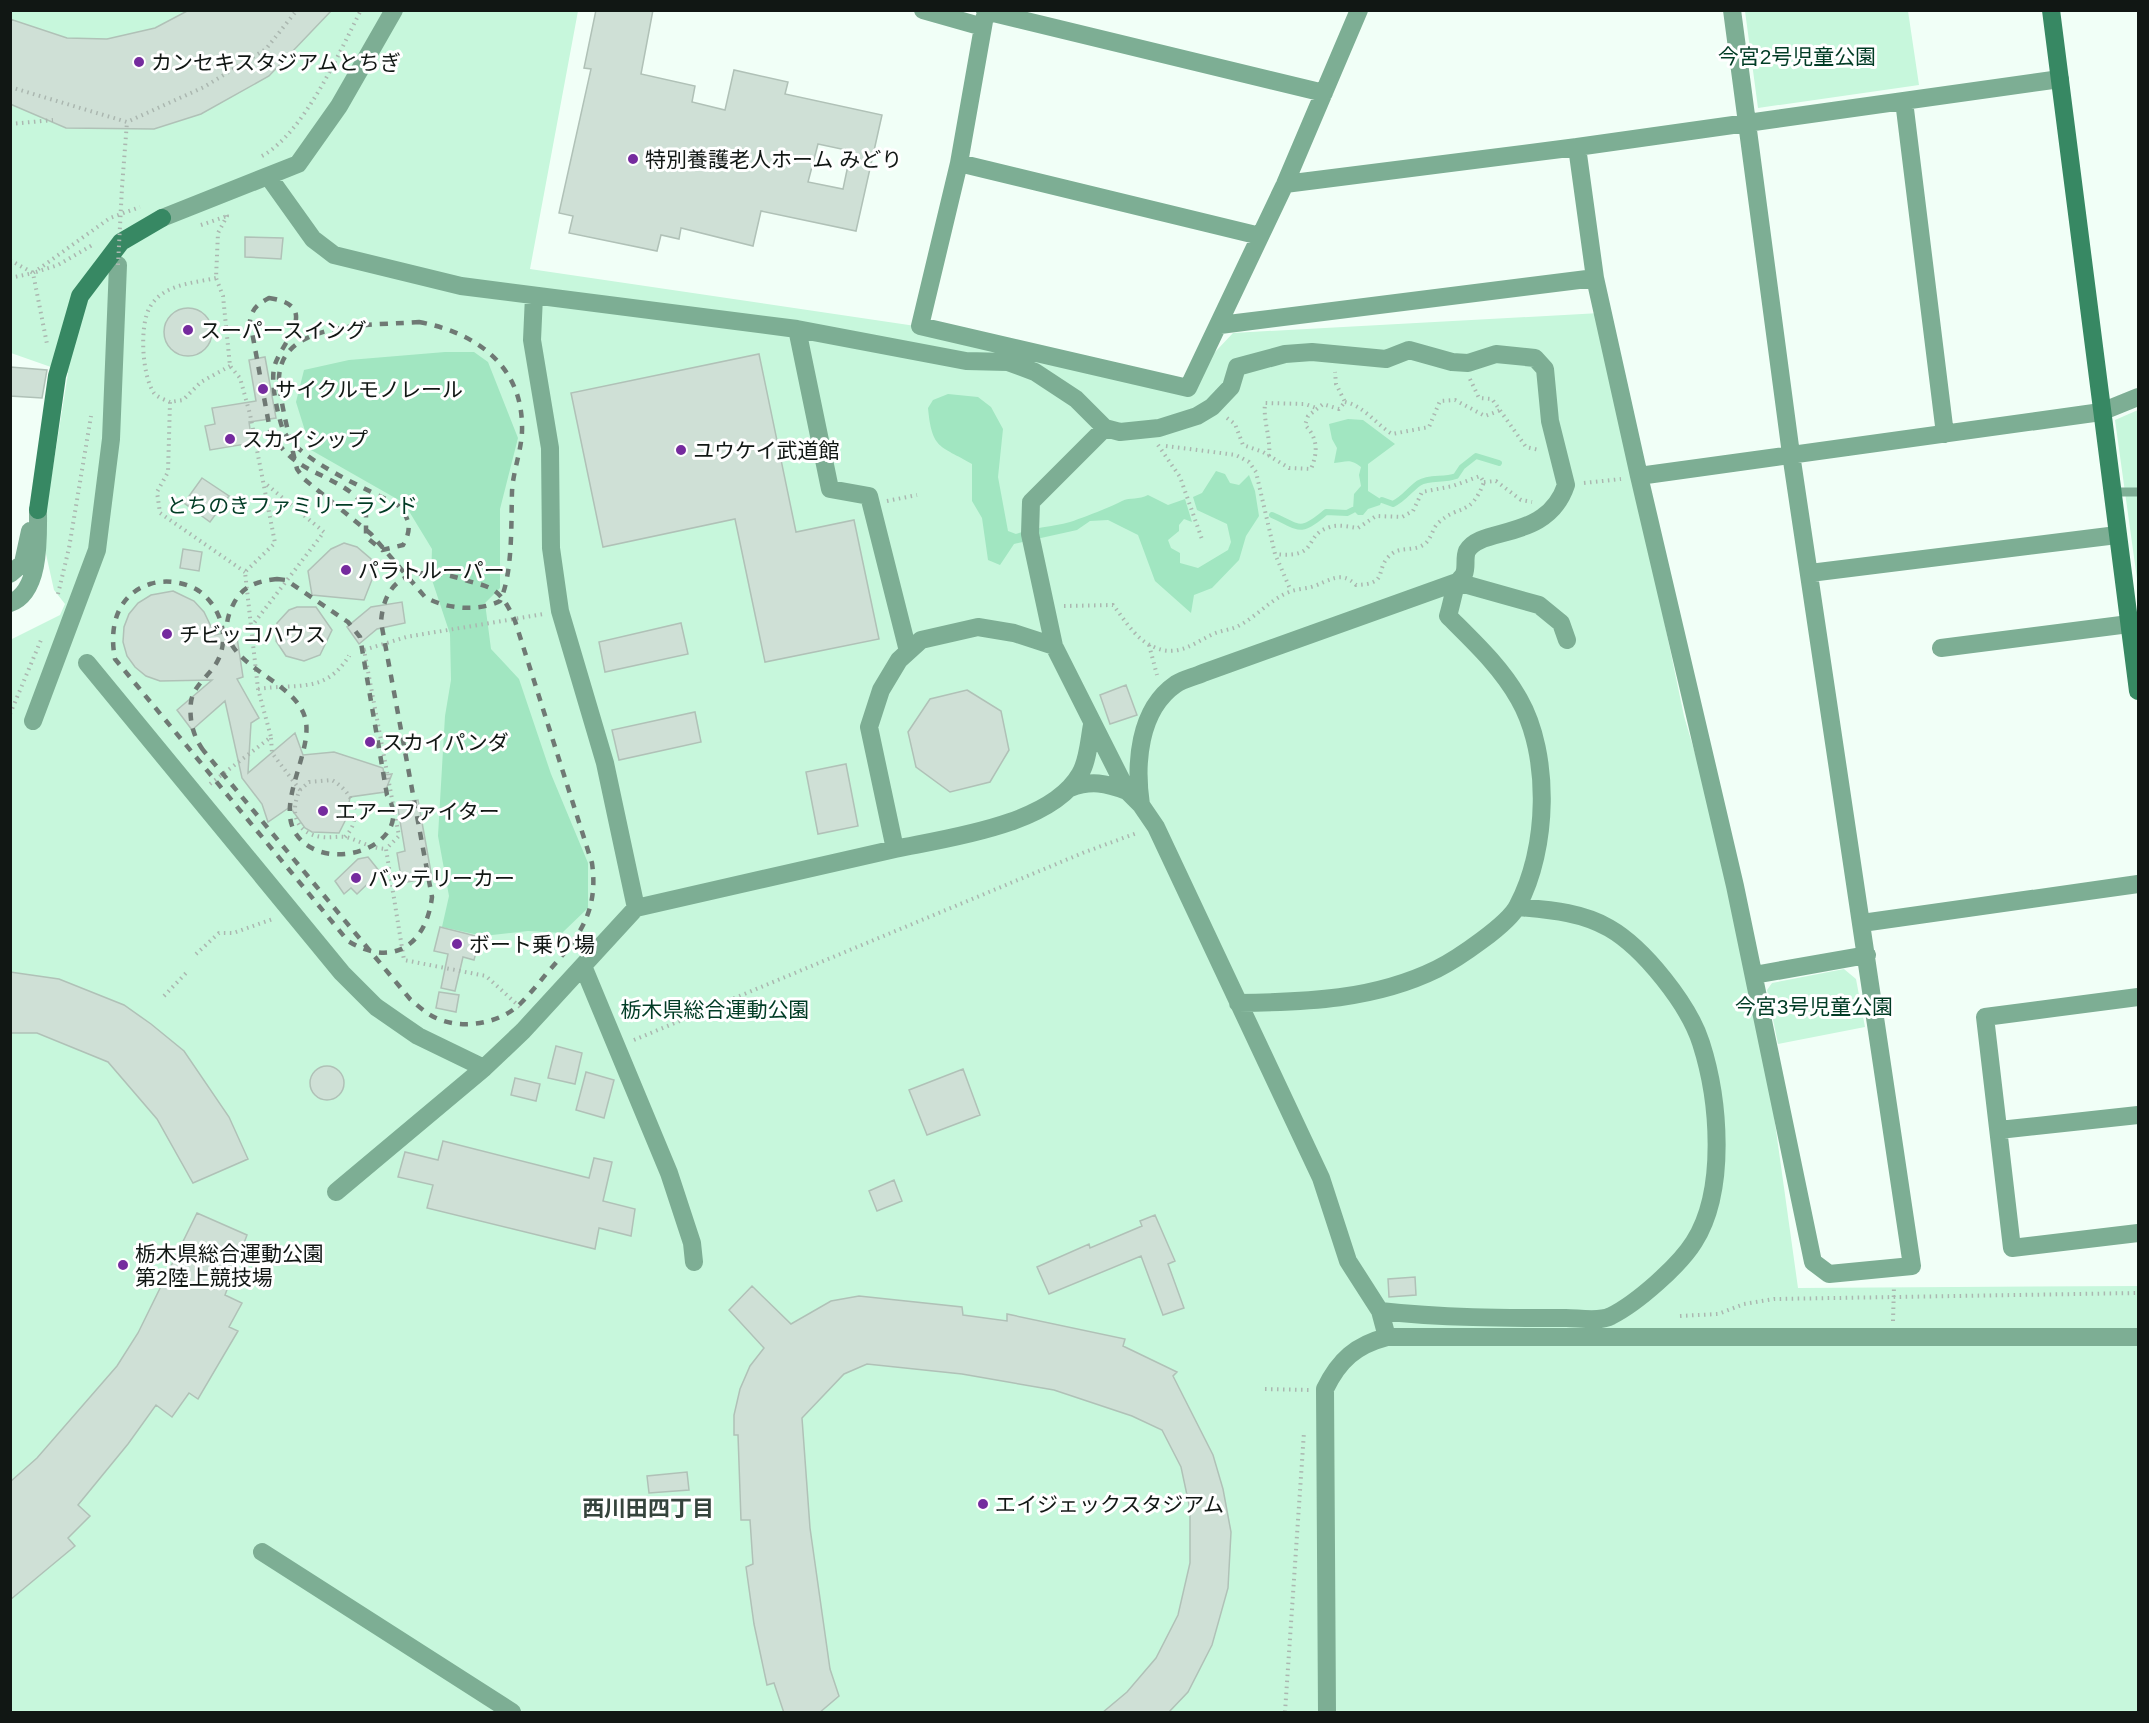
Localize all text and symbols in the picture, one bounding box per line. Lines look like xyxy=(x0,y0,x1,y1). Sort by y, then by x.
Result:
park label: 今宮2号児童公園 xyxy=(1718,45,1876,68)
place label: カンセキスタジアムとちぎ xyxy=(151,51,401,74)
marker: カンセキスタジアムとちぎ xyxy=(132,55,146,69)
place label: 特別養護老人ホーム みどり xyxy=(645,148,902,171)
marker: 特別養護老人ホーム みどり xyxy=(626,152,640,166)
place label: スーパースイング xyxy=(200,319,367,342)
marker: スーパースイング xyxy=(181,323,195,337)
place label: サイクルモノレール xyxy=(275,378,463,401)
marker: サイクルモノレール xyxy=(256,382,270,396)
place label: スカイシップ xyxy=(242,428,368,451)
marker: スカイシップ xyxy=(223,432,237,446)
place label: ユウケイ武道館 xyxy=(693,439,840,462)
marker: ユウケイ武道館 xyxy=(674,443,688,457)
park label: とちのきファミリーランド xyxy=(166,494,418,517)
place label: パラトルーパー xyxy=(358,559,505,582)
marker: パラトルーパー xyxy=(339,563,353,577)
place label: チビッコハウス xyxy=(179,623,326,646)
marker: チビッコハウス xyxy=(160,627,174,641)
place label: スカイパンダ xyxy=(382,731,509,754)
marker: スカイパンダ xyxy=(363,735,377,749)
place label: エアーファイター xyxy=(335,800,500,823)
marker: エアーファイター xyxy=(316,804,330,818)
place label: バッテリーカー xyxy=(368,867,515,890)
marker: バッテリーカー xyxy=(349,871,363,885)
place label: ボート乗り場 xyxy=(469,933,595,956)
marker: ボート乗り場 xyxy=(450,937,464,951)
park label: 今宮3号児童公園 xyxy=(1735,995,1893,1018)
park label: 栃木県総合運動公園 xyxy=(621,998,810,1021)
place label: 栃木県総合運動公園 第2陸上競技場 xyxy=(135,1242,324,1289)
marker: 栃木県総合運動公園 第2陸上競技場 xyxy=(116,1258,130,1272)
place label: エイジェックスタジアム xyxy=(995,1493,1224,1516)
district label: 西川田四丁目 xyxy=(582,1496,714,1521)
marker: エイジェックスタジアム xyxy=(976,1497,990,1511)

